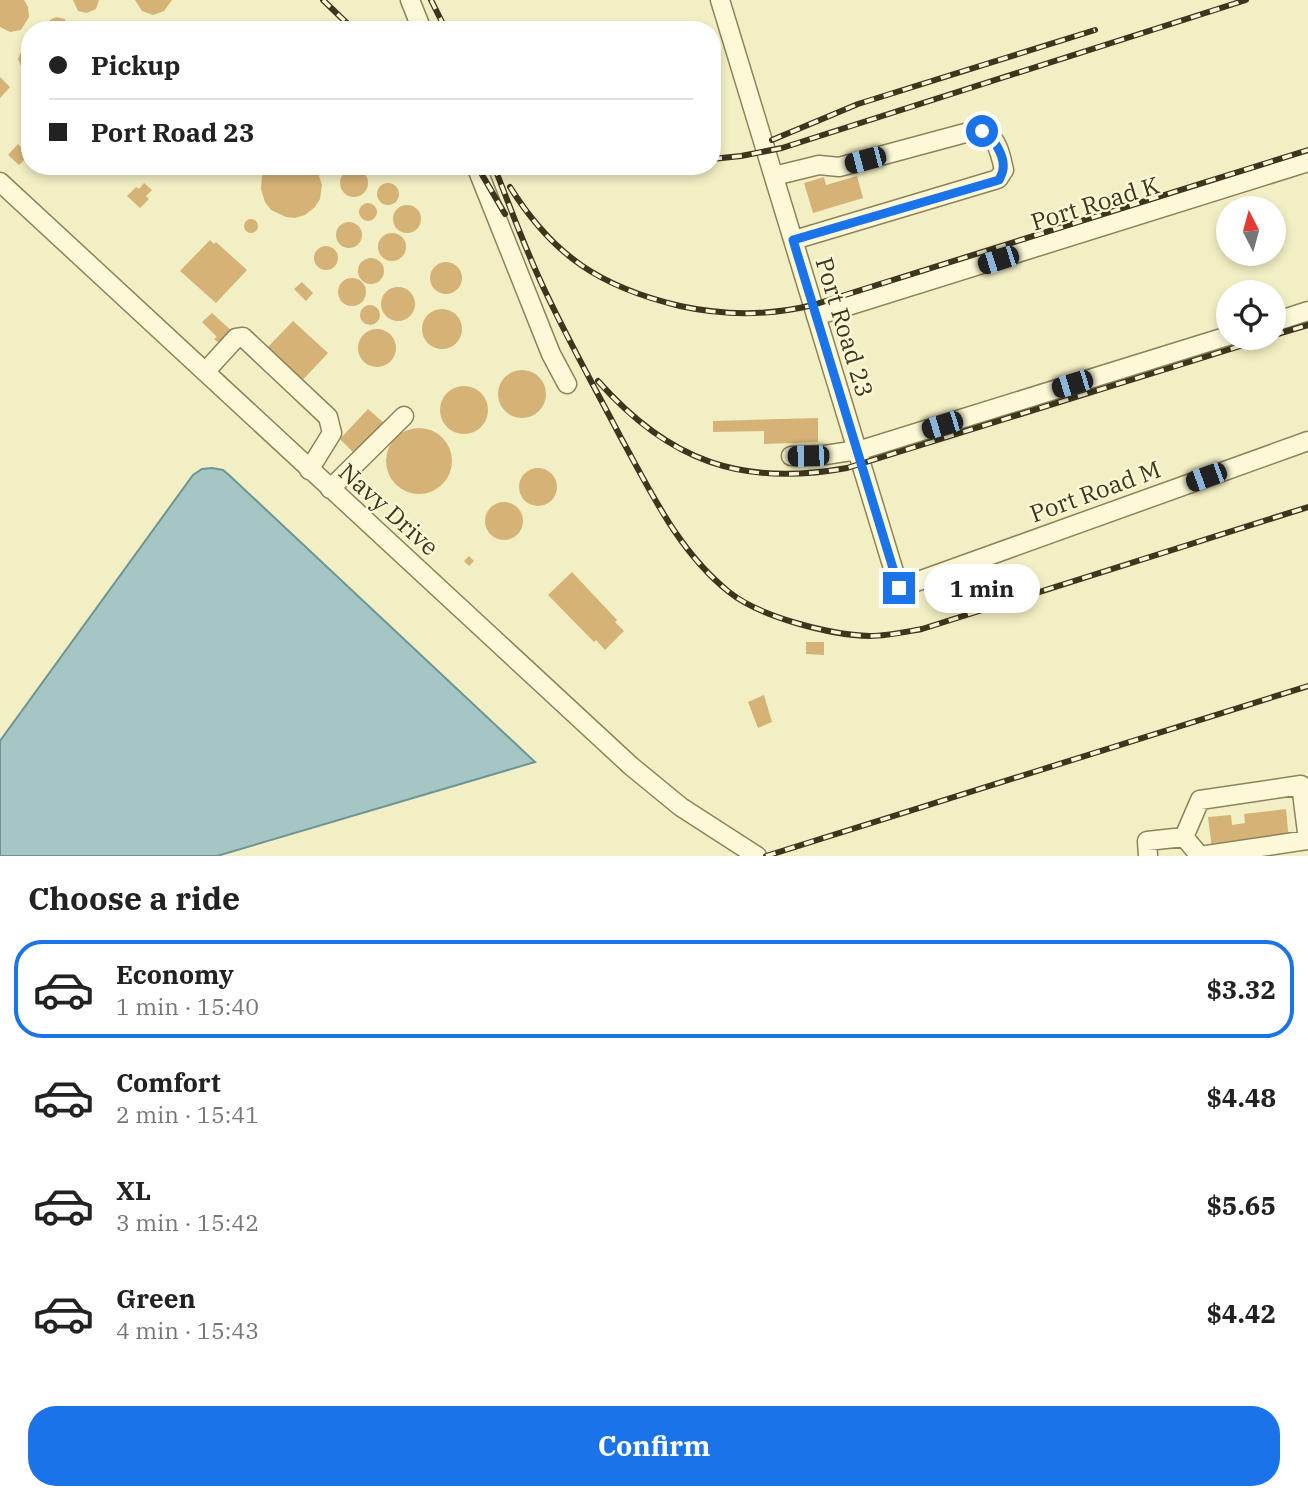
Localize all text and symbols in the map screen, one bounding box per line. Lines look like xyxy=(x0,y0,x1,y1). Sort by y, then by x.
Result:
text: Pickup xyxy=(91,48,181,82)
text: Port Road 23 xyxy=(91,115,255,149)
route start xyxy=(966,115,998,147)
car xyxy=(842,144,889,176)
street label: Port Road K xyxy=(1027,168,1163,238)
north arrow xyxy=(1216,196,1286,266)
map controls xyxy=(1216,196,1286,350)
car xyxy=(975,244,1022,276)
street label: Port Road 23 xyxy=(809,253,881,401)
button: locate xyxy=(1216,280,1286,350)
car xyxy=(1049,368,1096,400)
car xyxy=(919,409,966,441)
car xyxy=(787,445,830,467)
street label: Port Road M xyxy=(1025,453,1165,529)
street label: Navy Drive xyxy=(332,456,446,562)
car xyxy=(1183,460,1230,494)
callout: 1 min xyxy=(923,564,1039,612)
route end xyxy=(883,572,915,604)
text: 1 min xyxy=(950,573,1014,603)
text: Choose a ride xyxy=(28,877,240,919)
text: Economy xyxy=(116,957,234,991)
icon: car xyxy=(32,958,95,1021)
text: $3.32 xyxy=(1206,972,1276,1006)
text: 1 min · 15:40 xyxy=(116,991,259,1021)
text: Comfort xyxy=(116,1065,221,1099)
icon: car xyxy=(32,1066,95,1129)
text: $4.48 xyxy=(1206,1080,1276,1114)
text: 2 min · 15:41 xyxy=(116,1099,259,1129)
text: XL xyxy=(116,1173,151,1207)
icon: car xyxy=(32,1174,95,1237)
text: $5.65 xyxy=(1206,1188,1276,1222)
text: 3 min · 15:42 xyxy=(116,1207,259,1237)
text: Green xyxy=(116,1281,196,1315)
icon: car xyxy=(32,1282,95,1345)
text: $4.42 xyxy=(1206,1296,1276,1330)
text: 4 min · 15:43 xyxy=(116,1315,259,1345)
button: Confirm xyxy=(28,1406,1280,1486)

